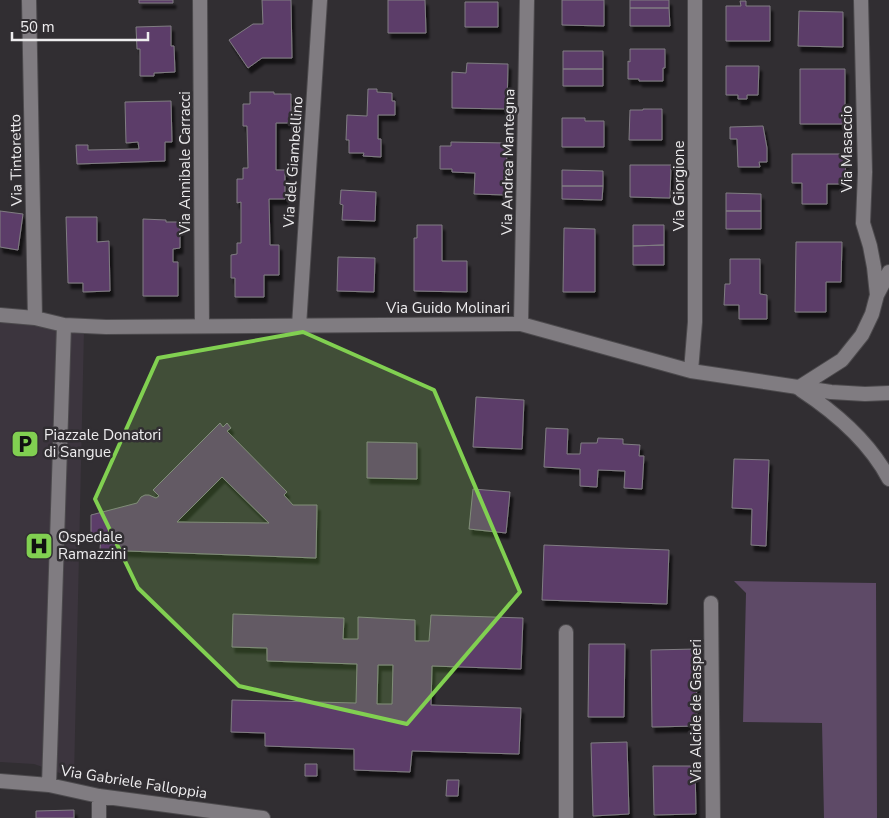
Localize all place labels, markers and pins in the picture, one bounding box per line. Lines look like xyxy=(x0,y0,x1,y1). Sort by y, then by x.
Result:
place label: Piazzale Donatori di Sangue xyxy=(44,425,161,462)
parking icon: Piazzale Donatori di Sangue xyxy=(10,429,40,459)
place label: Ospedale Ramazzini xyxy=(58,527,126,564)
hospital icon: Ospedale Ramazzini xyxy=(24,531,54,561)

